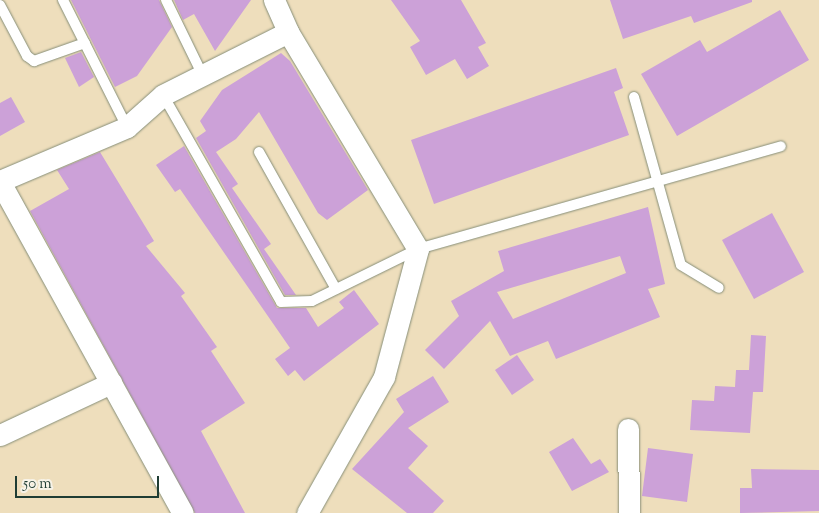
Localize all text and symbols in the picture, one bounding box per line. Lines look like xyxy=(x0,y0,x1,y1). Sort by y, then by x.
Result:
scale bar xyxy=(18,466,161,498)
text: 50 m xyxy=(23,474,52,495)

